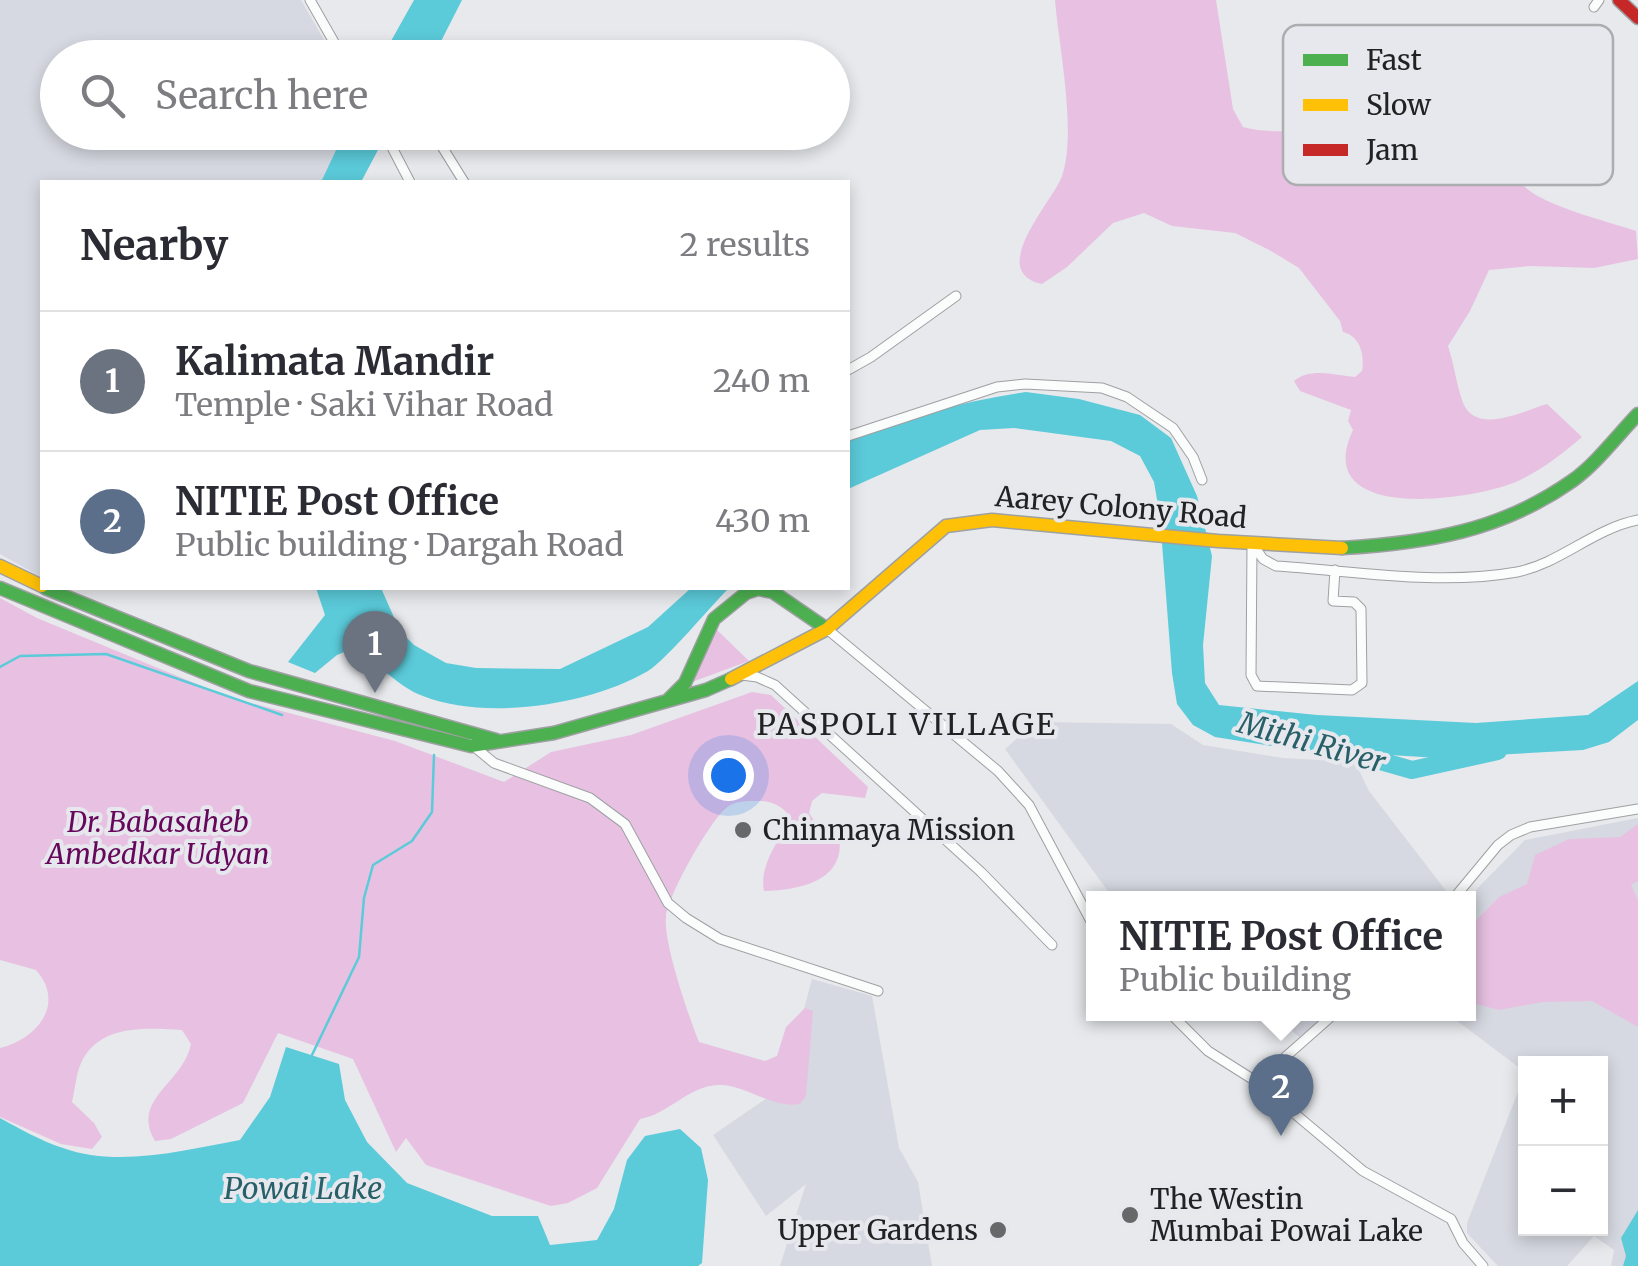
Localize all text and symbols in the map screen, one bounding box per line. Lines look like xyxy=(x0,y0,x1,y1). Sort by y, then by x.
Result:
legend xyxy=(1283,25,1613,185)
search box xyxy=(40,40,850,150)
text: Fast xyxy=(1366,42,1422,78)
icon: search xyxy=(75,68,130,123)
text: Search here xyxy=(155,72,368,119)
text: Slow xyxy=(1366,87,1431,123)
text: Jam xyxy=(1365,132,1419,168)
text: Nearby xyxy=(80,219,228,271)
text: 2 results xyxy=(679,225,810,265)
text: Kalimata Mandir xyxy=(175,338,494,385)
text: 1 xyxy=(105,361,120,401)
text: 240 m xyxy=(713,361,810,401)
text: Temple · Saki Vihar Road xyxy=(175,385,553,425)
text: NITIE Post Office xyxy=(175,478,499,525)
street label: Aarey Colony Road xyxy=(993,478,1248,536)
text: 2 xyxy=(103,501,122,541)
text: 430 m xyxy=(715,501,810,541)
text: Public building · Dargah Road xyxy=(175,525,624,565)
pin: 1 xyxy=(342,610,408,693)
water label: Mithi River xyxy=(1232,702,1391,781)
district label: PASPOLI VILLAGE xyxy=(757,705,1057,743)
your location xyxy=(703,750,754,801)
park label: Dr. Babasaheb Ambedkar Udyan xyxy=(45,804,269,872)
place label: Chinmaya Mission xyxy=(763,812,1015,848)
marker: Chinmaya Mission xyxy=(732,819,754,841)
popup xyxy=(1086,891,1476,1021)
text: NITIE Post Office xyxy=(1119,913,1443,960)
text: Public building xyxy=(1119,960,1351,1000)
pin: 2 xyxy=(1248,1054,1314,1136)
map controls xyxy=(1518,1056,1608,1236)
button: + xyxy=(1518,1056,1608,1146)
button: − xyxy=(1518,1146,1608,1236)
water label: Powai Lake xyxy=(224,1169,382,1207)
place label: The Westin Mumbai Powai Lake xyxy=(1150,1181,1423,1249)
marker: The Westin Mumbai Powai Lake xyxy=(1119,1204,1141,1226)
place label: Upper Gardens xyxy=(778,1212,978,1248)
marker: Upper Gardens xyxy=(987,1219,1009,1241)

